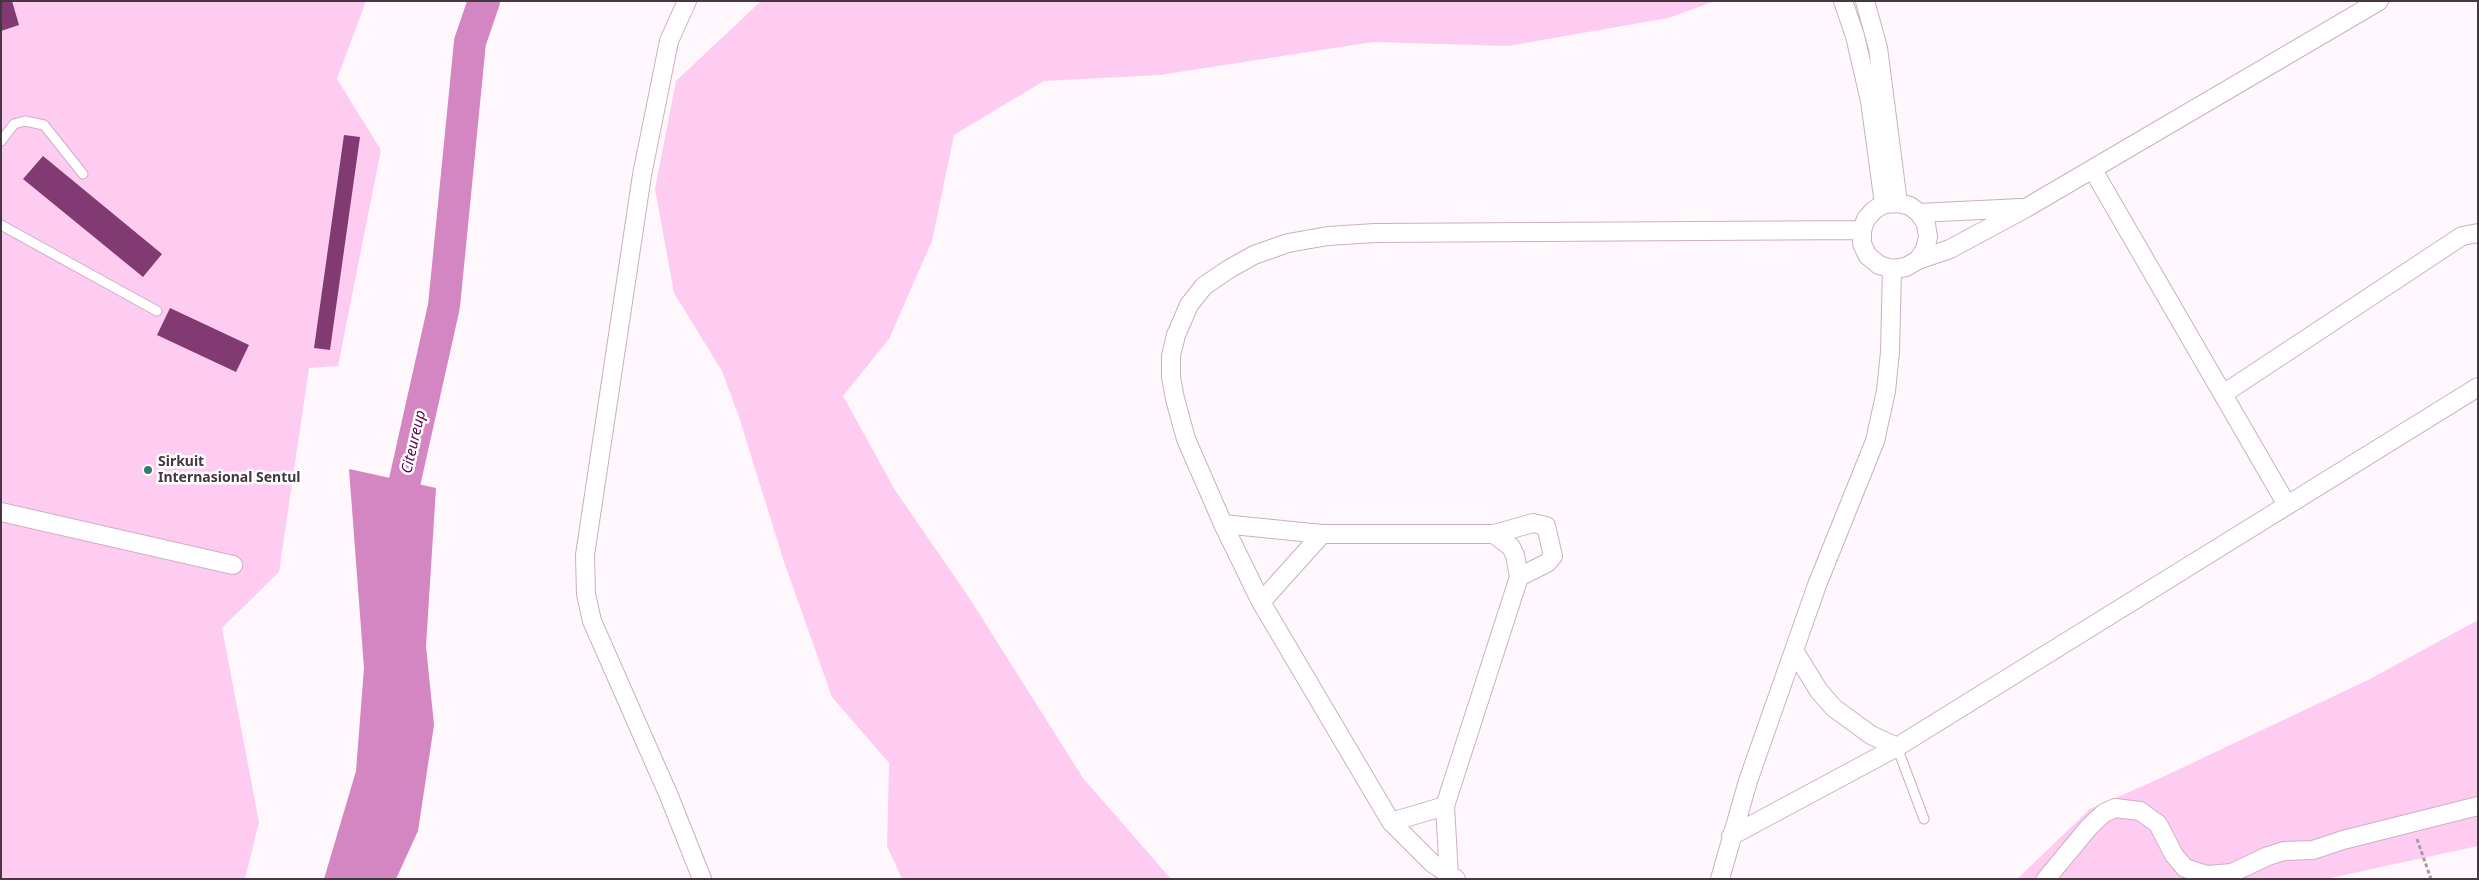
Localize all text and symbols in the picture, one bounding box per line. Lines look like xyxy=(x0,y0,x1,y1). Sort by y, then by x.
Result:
water label: Citeureup xyxy=(398,409,430,475)
place label: Sirkuit Internasional Sentul xyxy=(158,454,301,487)
marker: Sirkuit Internasional Sentul xyxy=(142,464,154,476)

